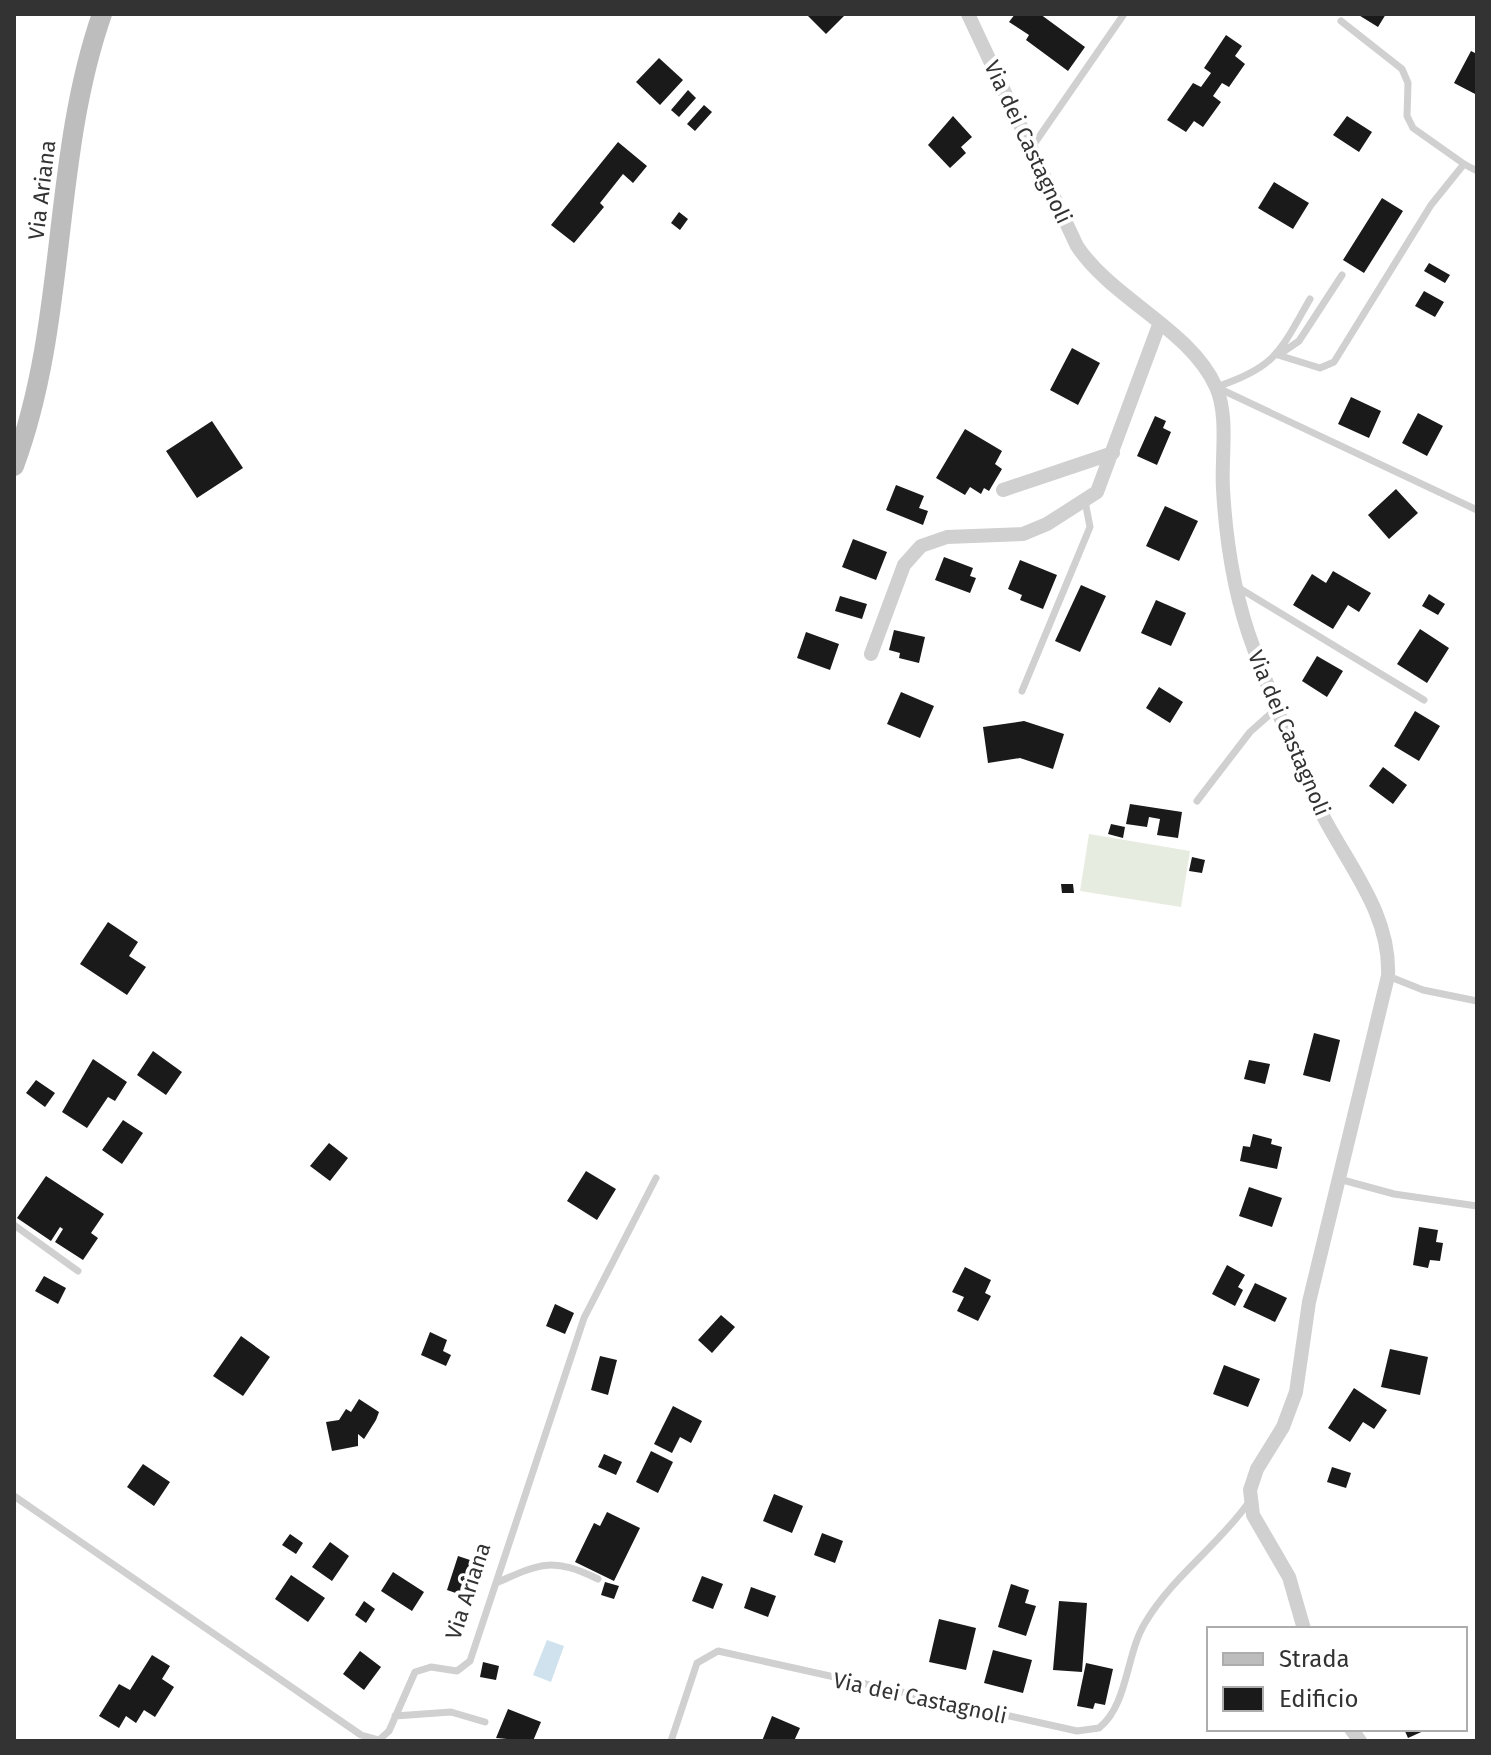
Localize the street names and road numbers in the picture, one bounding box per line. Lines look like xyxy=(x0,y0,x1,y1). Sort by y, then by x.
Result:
street label: Via dei Castagnoli xyxy=(978,56,1078,228)
street label: Via Ariana xyxy=(22,139,62,241)
street label: Via dei Castagnoli xyxy=(1242,646,1336,820)
street label: Via Ariana xyxy=(440,1539,496,1643)
street label: Via dei Castagnoli xyxy=(831,1666,1009,1730)

